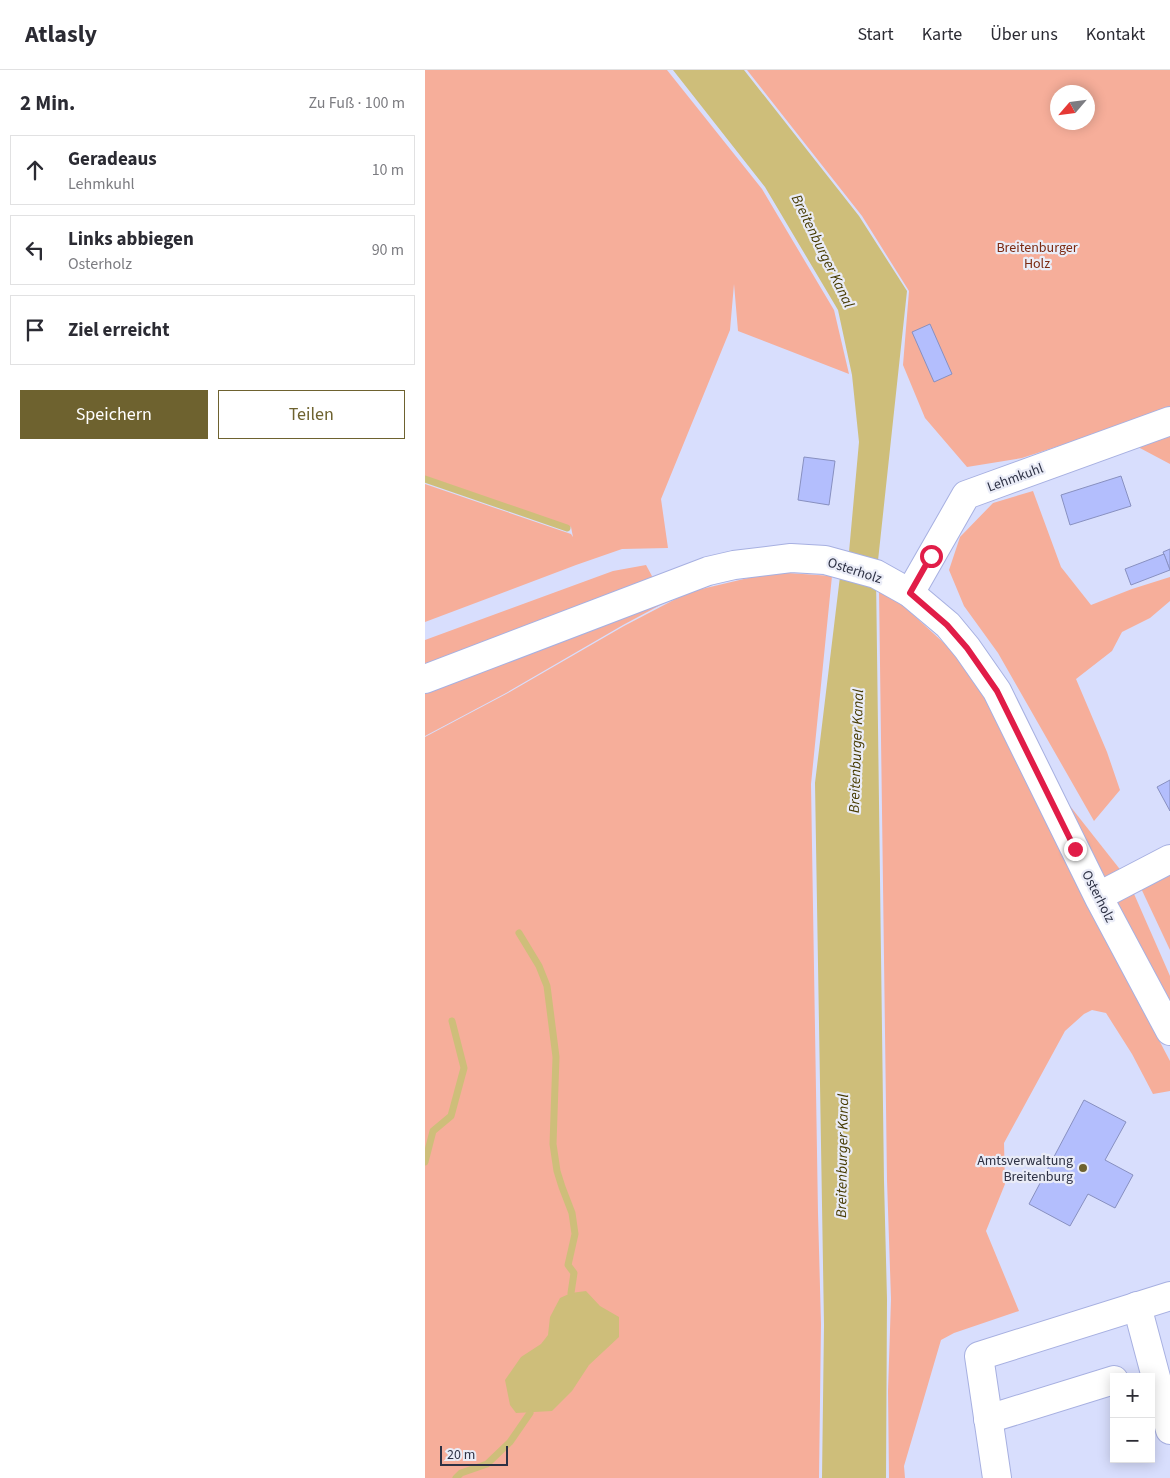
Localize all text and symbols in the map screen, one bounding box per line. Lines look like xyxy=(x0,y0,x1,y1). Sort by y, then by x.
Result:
text: Atlasly xyxy=(25,17,97,52)
text: Start xyxy=(857,22,894,47)
text: Karte xyxy=(922,22,962,47)
text: Über uns xyxy=(990,22,1058,47)
text: Kontakt xyxy=(1086,22,1145,47)
north arrow xyxy=(1050,85,1095,130)
text: 2 Min. xyxy=(20,88,75,118)
text: Zu Fuß · 100 m xyxy=(309,92,405,114)
text: Geradeaus xyxy=(68,146,157,173)
icon: ahead xyxy=(21,156,49,184)
text: 10 m xyxy=(372,159,404,181)
text: Lehmkuhl xyxy=(68,173,135,195)
water label: Breitenburger Kanal xyxy=(786,191,859,312)
text: Links abbiegen xyxy=(68,226,194,253)
icon: left xyxy=(21,236,49,264)
park label: Breitenburger Holz xyxy=(996,238,1078,274)
text: 90 m xyxy=(372,239,404,261)
text: Osterholz xyxy=(68,253,132,275)
icon: arrive xyxy=(21,316,49,344)
text: Ziel erreicht xyxy=(68,317,169,344)
button: Speichern xyxy=(20,390,208,439)
button: Teilen xyxy=(218,390,405,439)
street label: Lehmkuhl xyxy=(985,458,1047,497)
route start xyxy=(920,545,943,568)
street label: Osterholz xyxy=(825,553,884,589)
water label: Breitenburger Kanal xyxy=(844,688,869,813)
route end xyxy=(1064,838,1087,861)
street label: Osterholz xyxy=(1076,867,1120,926)
water label: Breitenburger Kanal xyxy=(831,1094,854,1218)
place label: Amtsverwaltung Breitenburg xyxy=(977,1151,1073,1187)
marker: Amtsverwaltung Breitenburg xyxy=(1077,1162,1089,1174)
map controls xyxy=(1110,1373,1155,1463)
button: + xyxy=(1110,1373,1155,1418)
button: − xyxy=(1110,1418,1155,1463)
scale bar xyxy=(440,1443,507,1466)
text: 20 m xyxy=(447,1445,475,1465)

